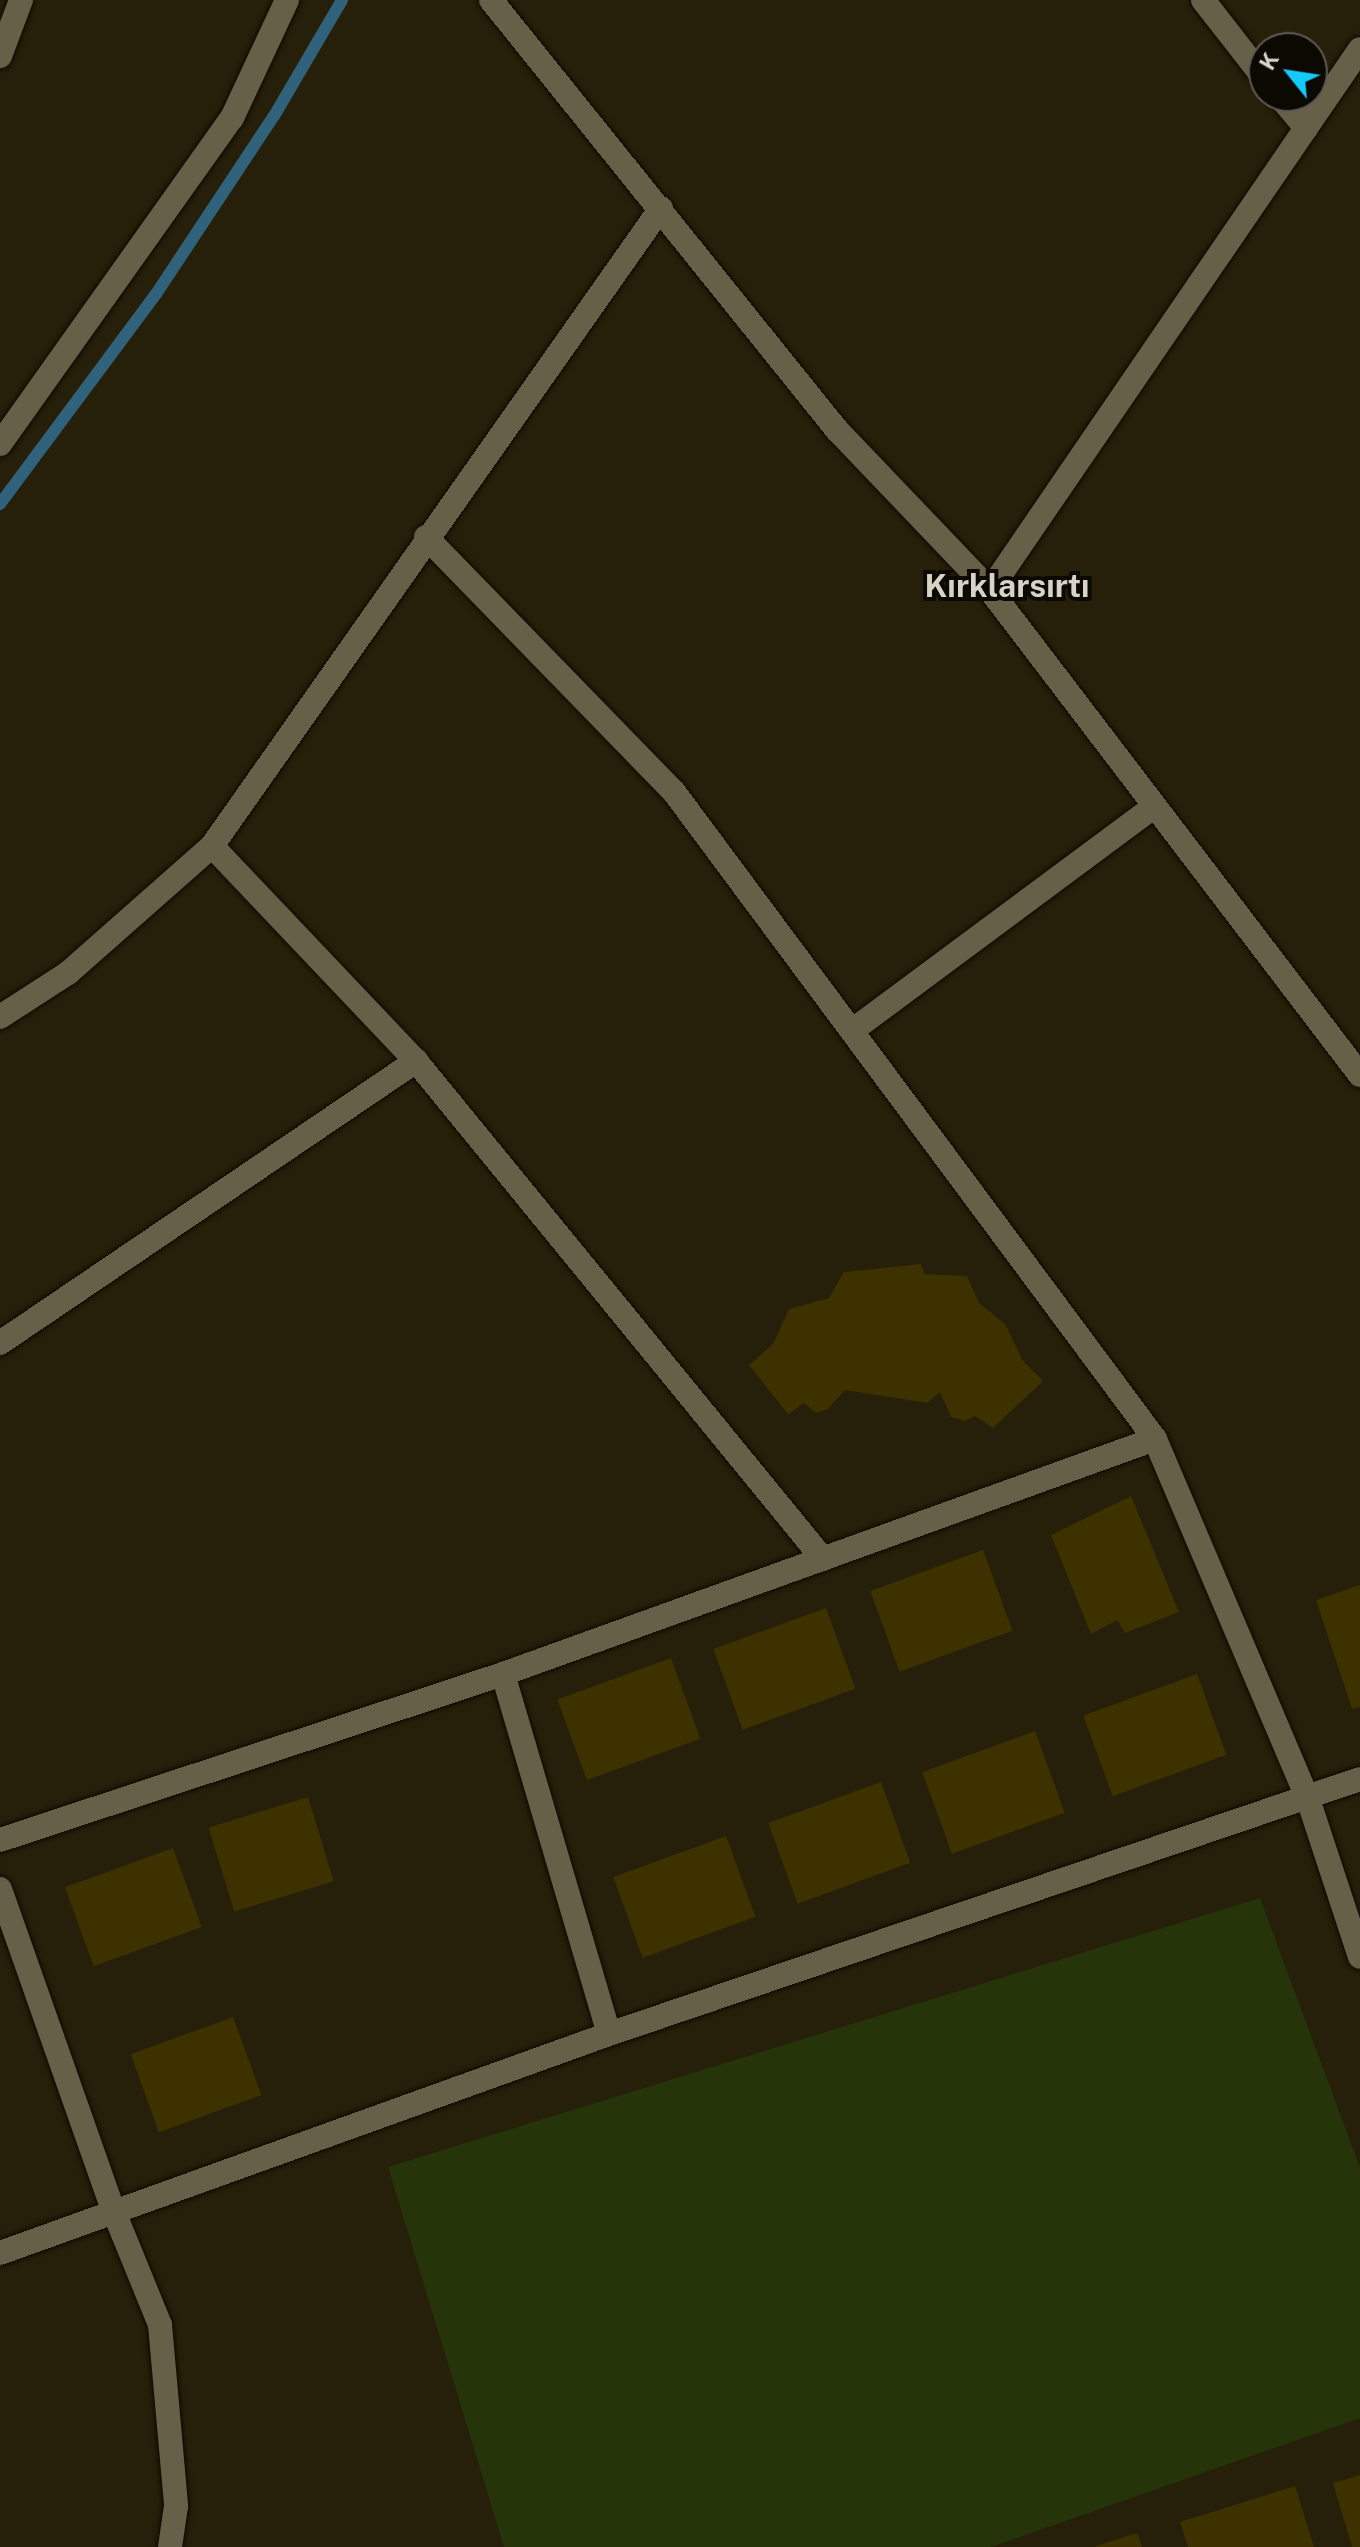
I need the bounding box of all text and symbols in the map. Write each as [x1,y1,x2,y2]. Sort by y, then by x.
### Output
north arrow [1248,32,1328,112]
text: K [1254,48,1284,74]
district label: Kırklarsırtı [924,567,1090,605]

